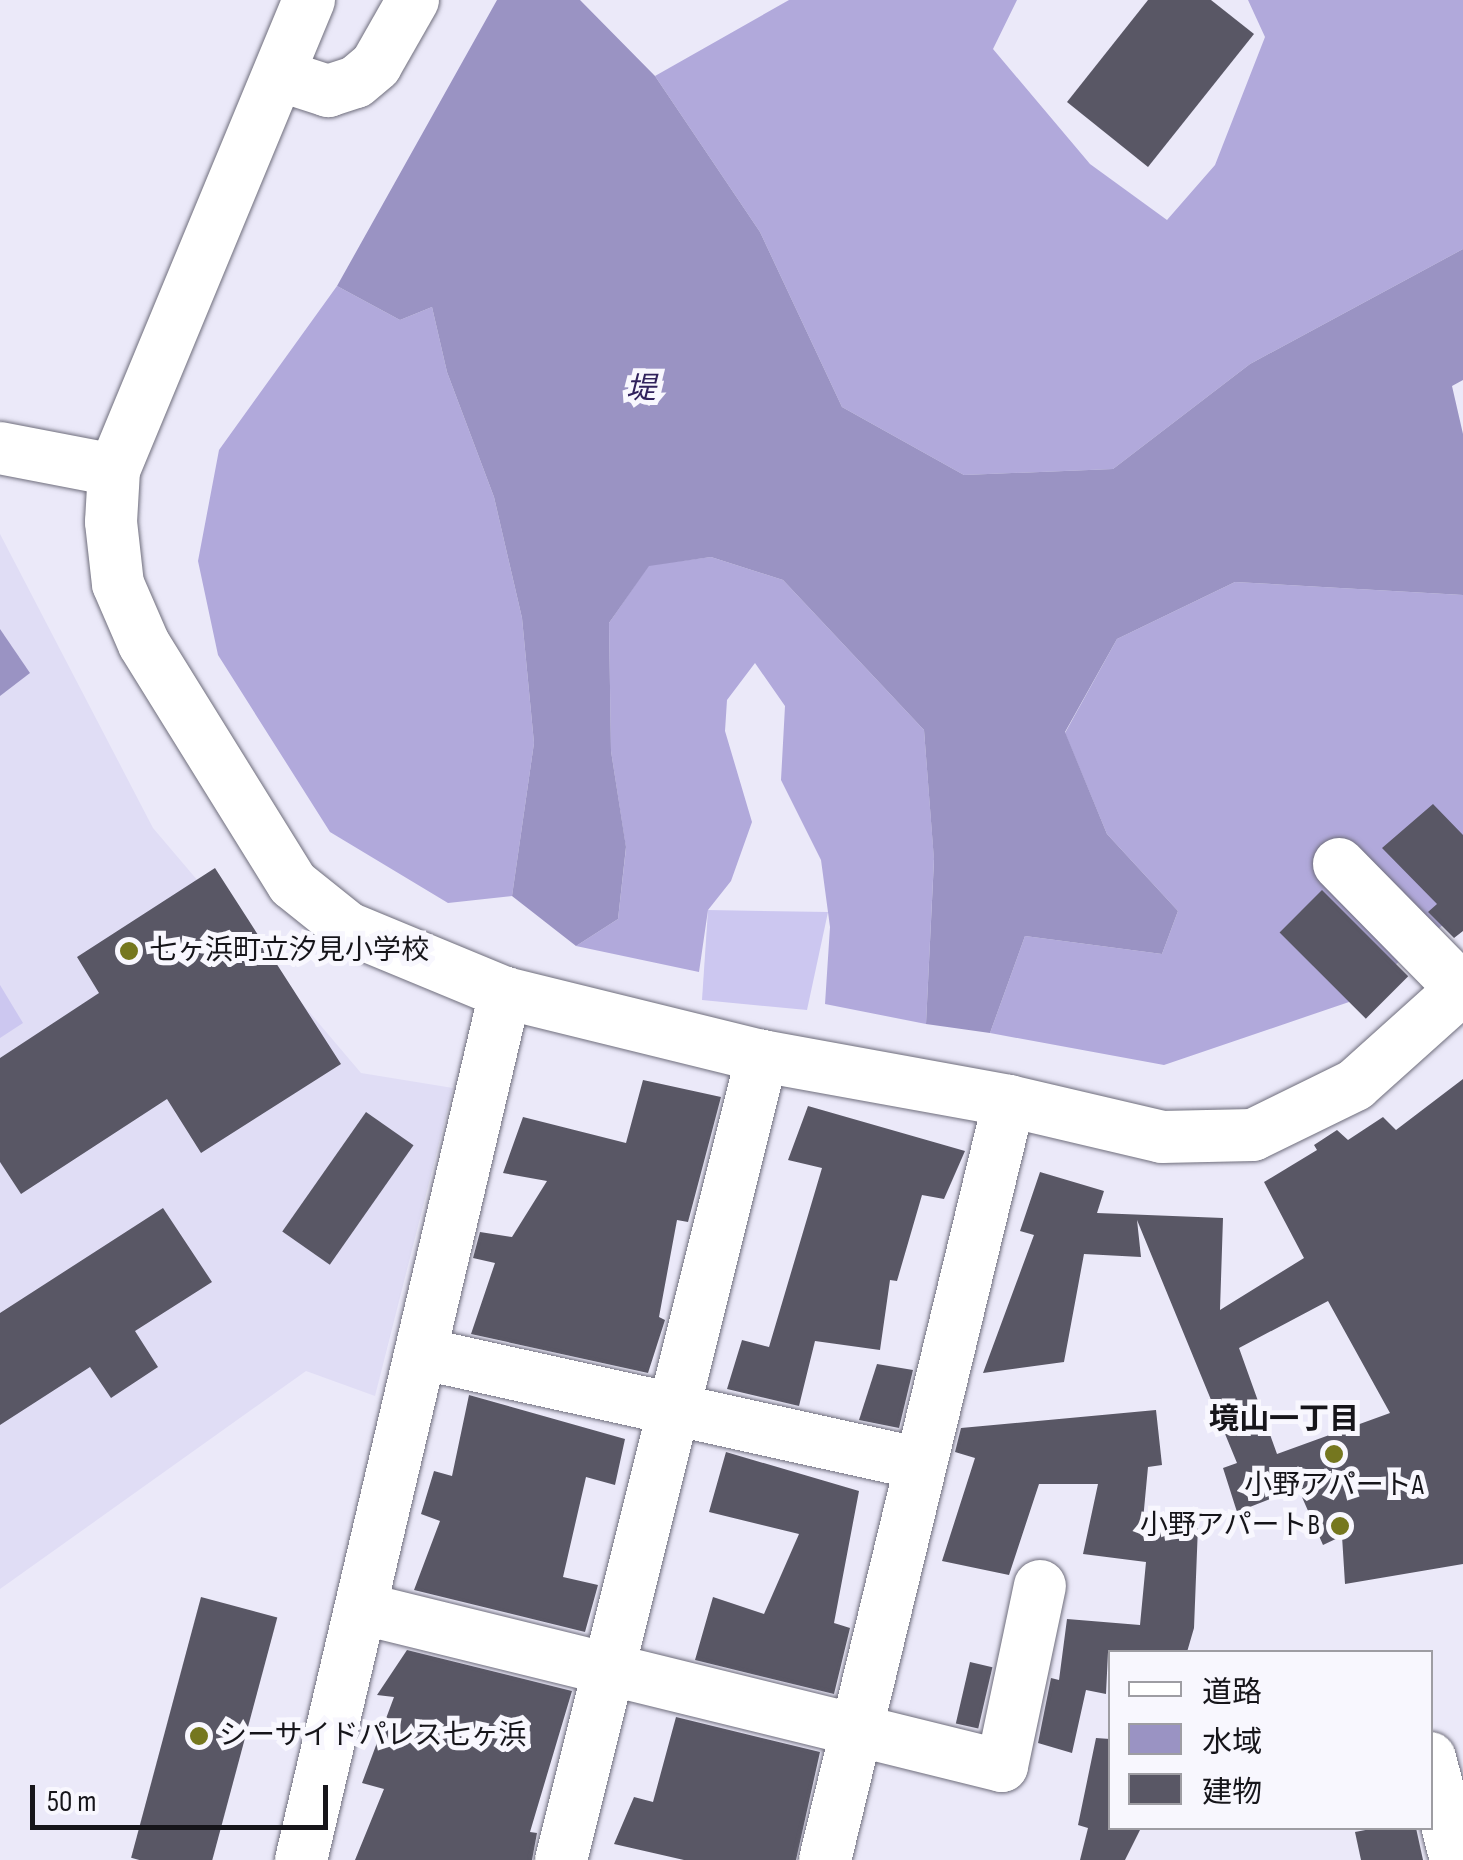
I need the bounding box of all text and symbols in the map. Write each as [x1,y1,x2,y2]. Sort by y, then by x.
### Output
water label: 堤 [626,371,656,407]
place label: 七ヶ浜町立汐見小学校 [149,934,429,968]
marker: 七ヶ浜町立汐見小学校 [118,940,140,962]
district label: 境山一丁目 [1209,1402,1359,1438]
marker: 小野アパートA [1323,1443,1345,1465]
place label: 小野アパートA [1244,1469,1424,1503]
place label: 小野アパートB [1140,1509,1320,1543]
marker: 小野アパートB [1329,1515,1351,1537]
legend [1108,1650,1433,1830]
text: 道路 [1202,1675,1262,1711]
place label: シーサイドパレス七ヶ浜 [219,1719,527,1753]
marker: シーサイドパレス七ヶ浜 [188,1725,210,1747]
text: 水域 [1202,1725,1262,1761]
scale bar [35,1765,332,1827]
text: 建物 [1202,1775,1262,1811]
text: 50 m [47,1784,96,1820]

